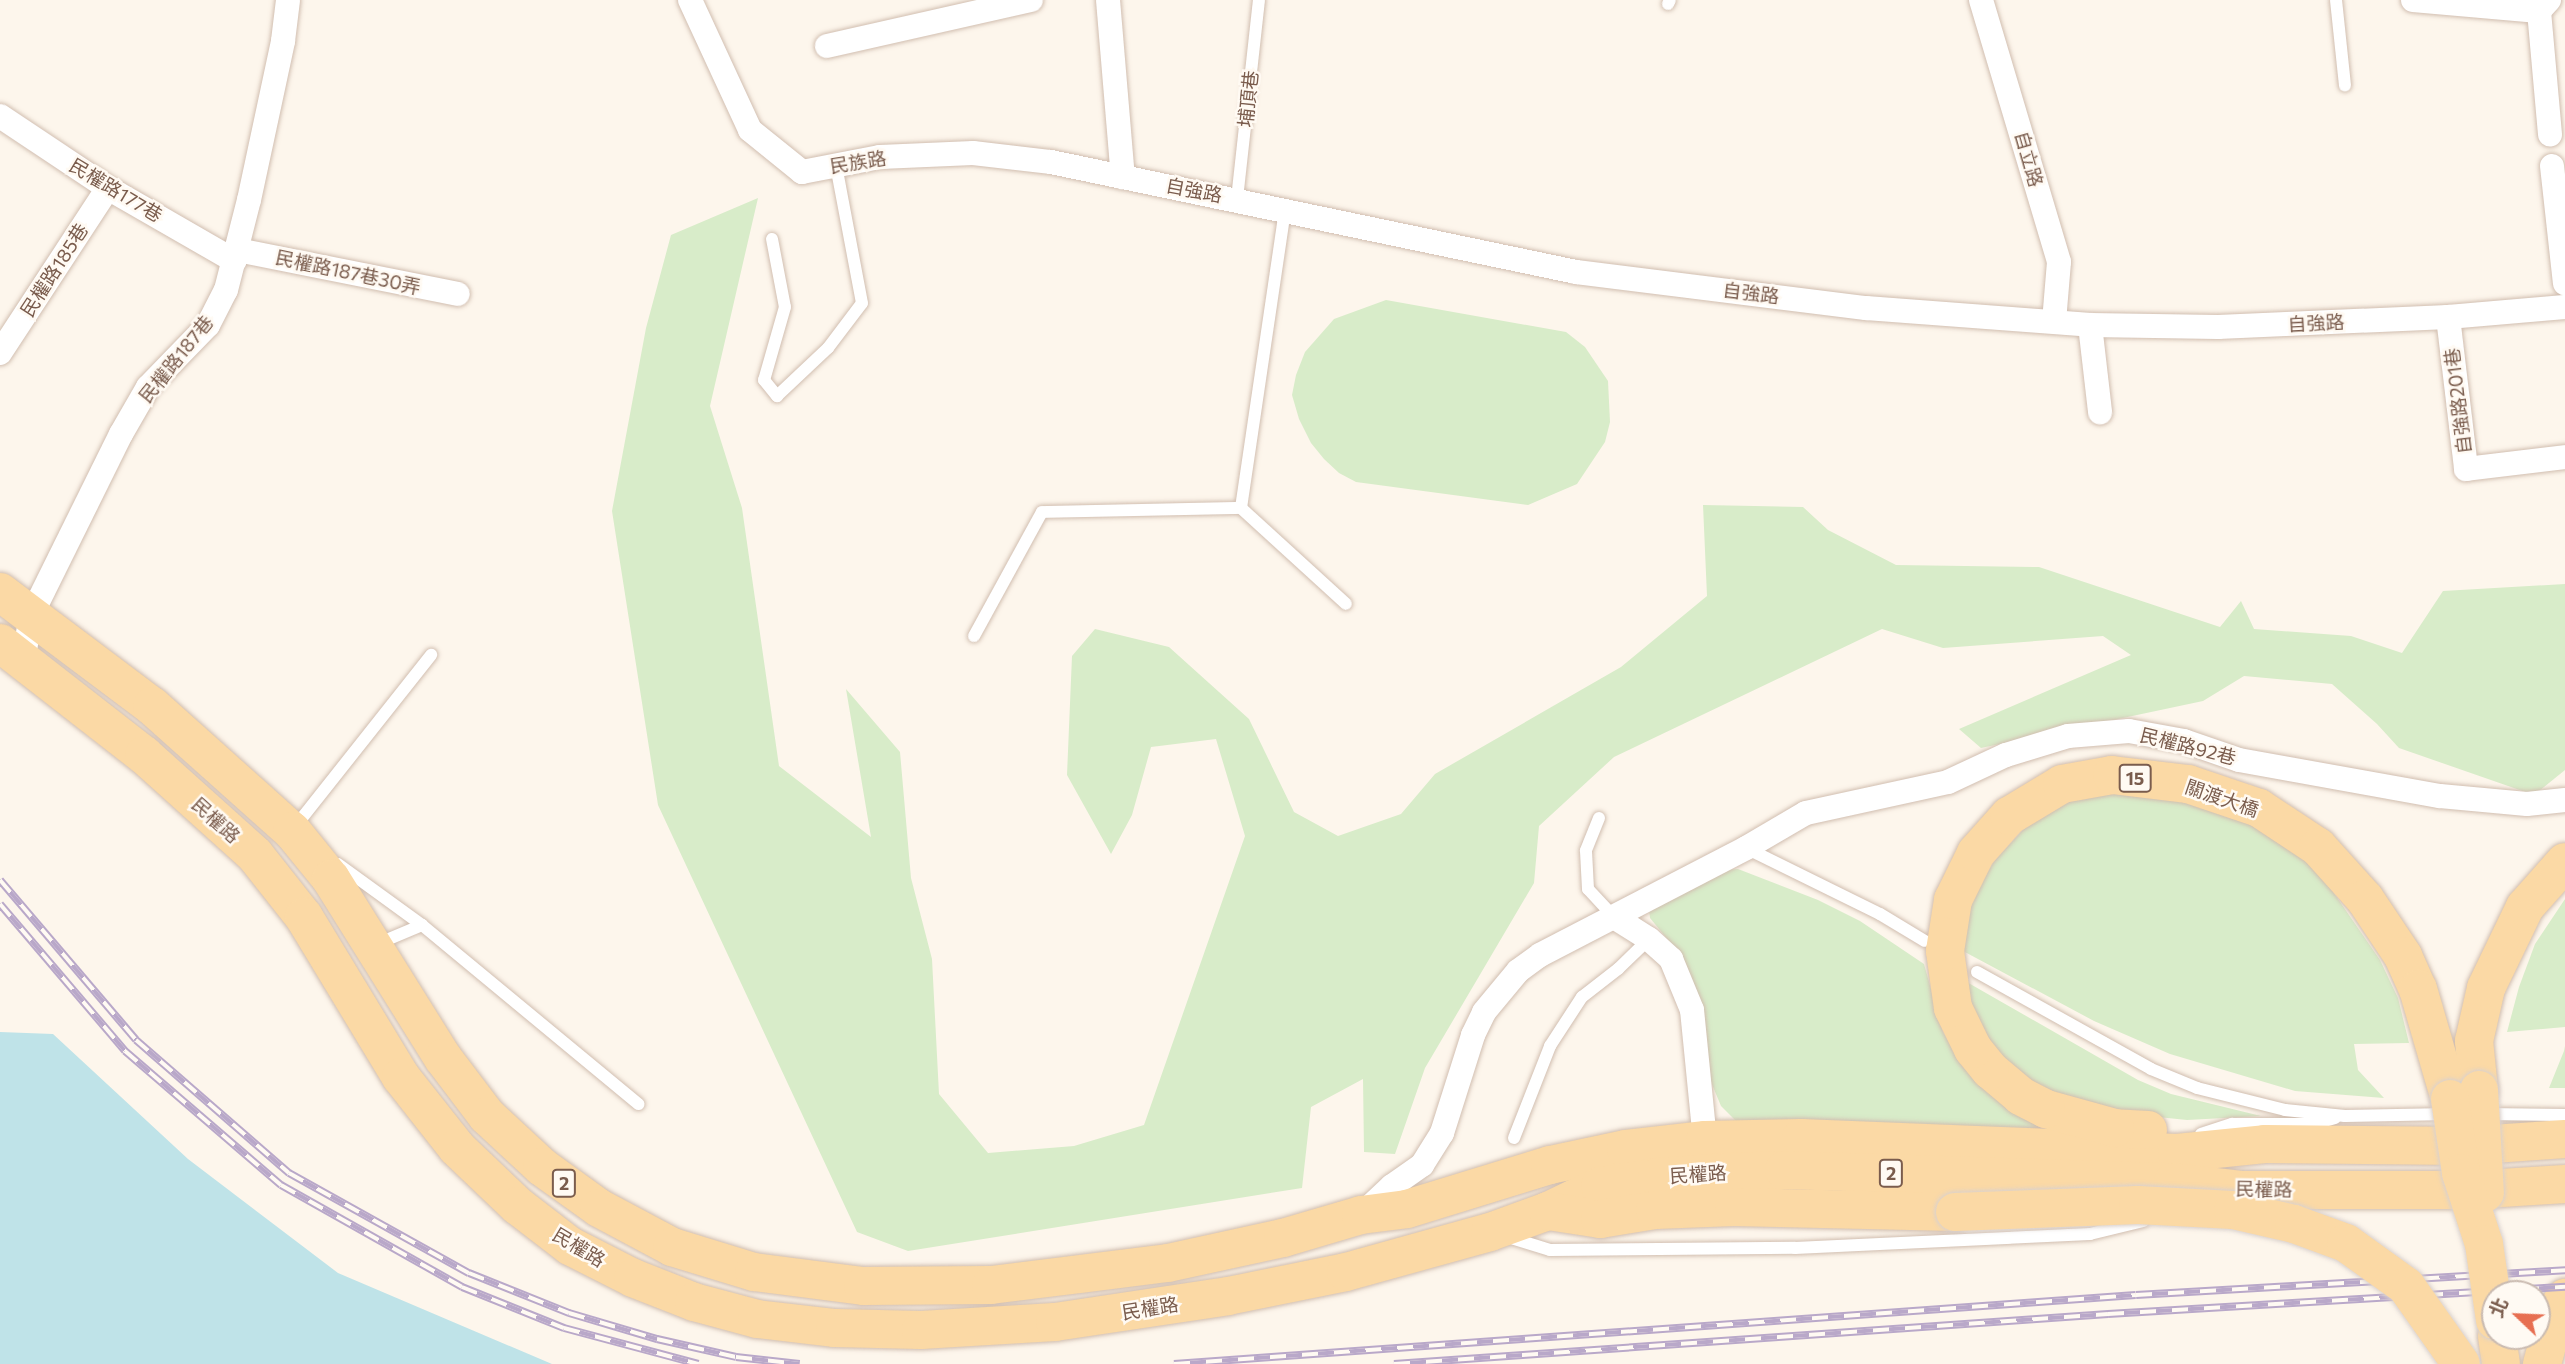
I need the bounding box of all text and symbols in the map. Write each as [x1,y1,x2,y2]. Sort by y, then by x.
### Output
street label: 埔頂巷 [1234,69,1262,129]
street label: 自立路 [2010,128,2048,190]
street label: 民族路 [828,146,888,178]
street label: 民權路177巷 [65,153,167,227]
street label: 自強路 [1164,173,1224,207]
street label: 民權路185巷 [15,219,93,321]
street label: 民權路187巷30弄 [273,245,423,299]
street label: 自強路 [1721,278,1781,308]
street label: 自強路 [2287,310,2345,336]
street label: 民權路187巷 [134,311,218,407]
street label: 自強路201巷 [2440,347,2476,455]
street label: 民權路92巷 [2138,723,2238,769]
road number: 15 [2118,764,2152,792]
street label: 關渡大橋 [2182,775,2262,821]
street label: 民權路 [187,792,245,848]
road number: 2 [1879,1158,1903,1188]
street label: 民權路 [1669,1161,1727,1187]
road number: 2 [552,1168,576,1198]
street label: 民權路 [2235,1177,2293,1201]
street label: 民權路 [549,1223,609,1271]
north arrow [2481,1280,2551,1350]
street label: 民權路 [1120,1292,1180,1324]
text: 北 [2484,1294,2512,1321]

